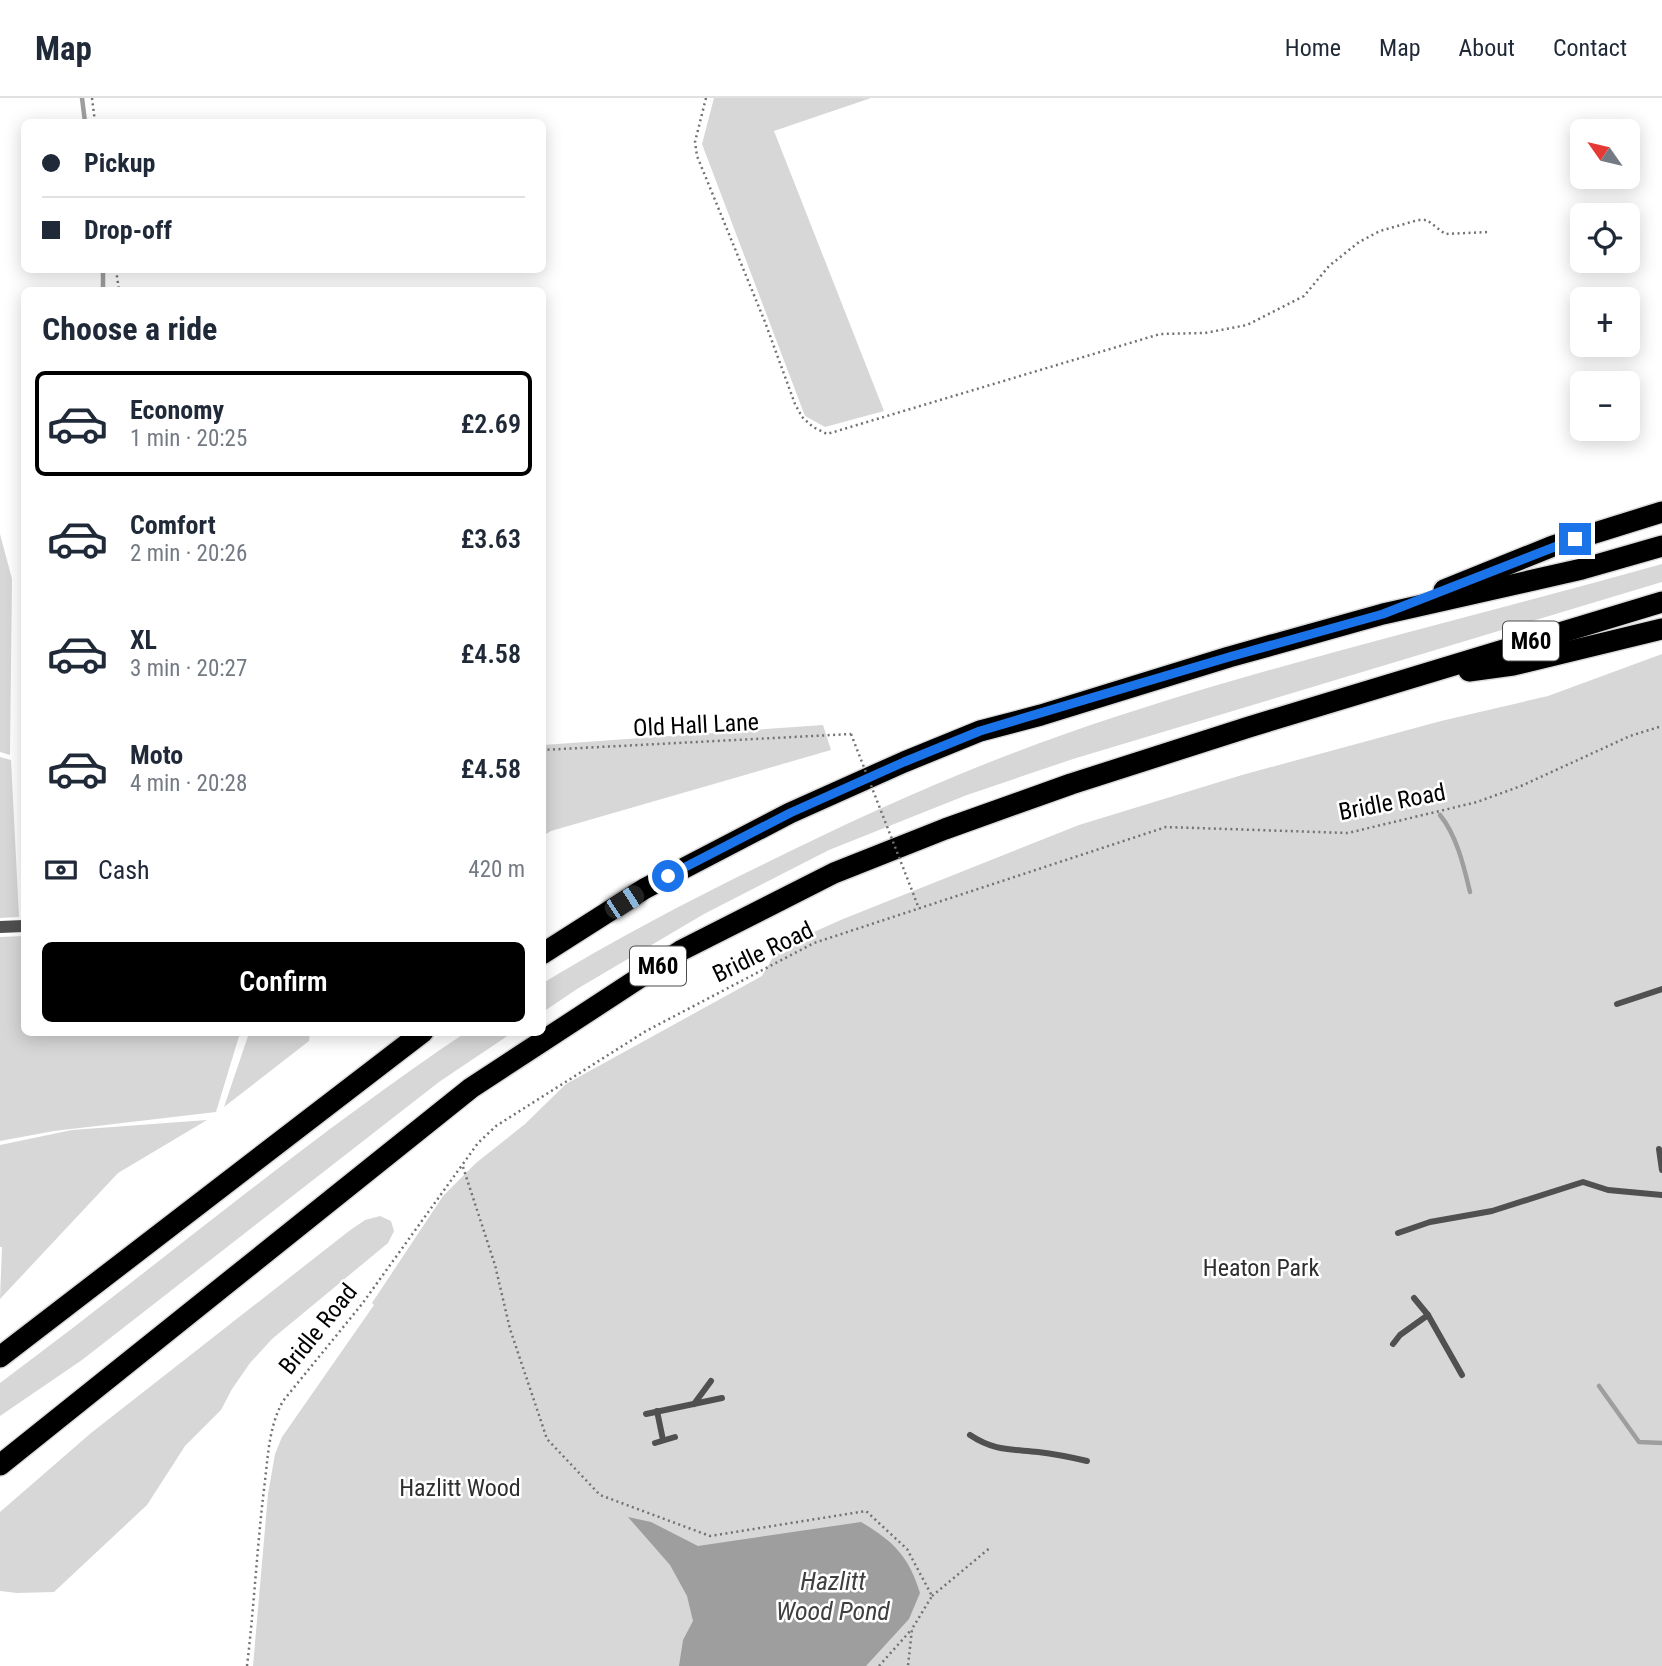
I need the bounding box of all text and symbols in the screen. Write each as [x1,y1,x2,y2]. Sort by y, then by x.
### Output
text: Map [35,29,92,68]
text: Home [1285,34,1341,62]
text: Map [1379,34,1421,62]
text: About [1459,34,1515,62]
text: Contact [1553,34,1627,62]
north arrow [1570,119,1640,189]
map controls [1570,119,1640,441]
text: Pickup [84,148,155,178]
button: locate [1570,203,1640,273]
text: Drop-off [84,215,172,245]
button: + [1570,287,1640,357]
text: Choose a ride [42,310,217,348]
button: − [1570,371,1640,441]
icon: car [46,392,109,455]
text: Economy [130,395,224,425]
text: £2.69 [461,409,521,439]
text: 1 min · 20:25 [130,425,247,452]
icon: car [46,507,109,570]
text: Comfort [130,510,216,540]
route end [1559,523,1591,555]
text: £3.63 [461,524,521,554]
text: 2 min · 20:26 [130,540,247,567]
icon: car [46,622,109,685]
road number: M60 [1503,622,1559,660]
text: XL [130,625,157,655]
text: £4.58 [461,639,521,669]
text: 3 min · 20:27 [130,655,247,682]
street label: Old Hall Lane [632,708,760,742]
icon: car [46,737,109,800]
text: Moto [130,740,183,770]
text: £4.58 [461,754,521,784]
text: 4 min · 20:28 [130,770,247,797]
street label: Bridle Road [1336,778,1448,826]
icon: cash [42,851,80,889]
text: Cash [98,855,150,885]
text: 420 m [468,856,525,883]
route start [652,860,684,892]
car [601,882,648,922]
street label: Bridle Road [708,916,818,988]
button: Confirm [42,942,525,1022]
road number: M60 [630,946,686,986]
park label: Heaton Park [1203,1254,1319,1282]
street label: Bridle Road [273,1278,363,1380]
park label: Hazlitt Wood [399,1474,521,1502]
water label: Hazlitt Wood Pond [776,1566,890,1626]

